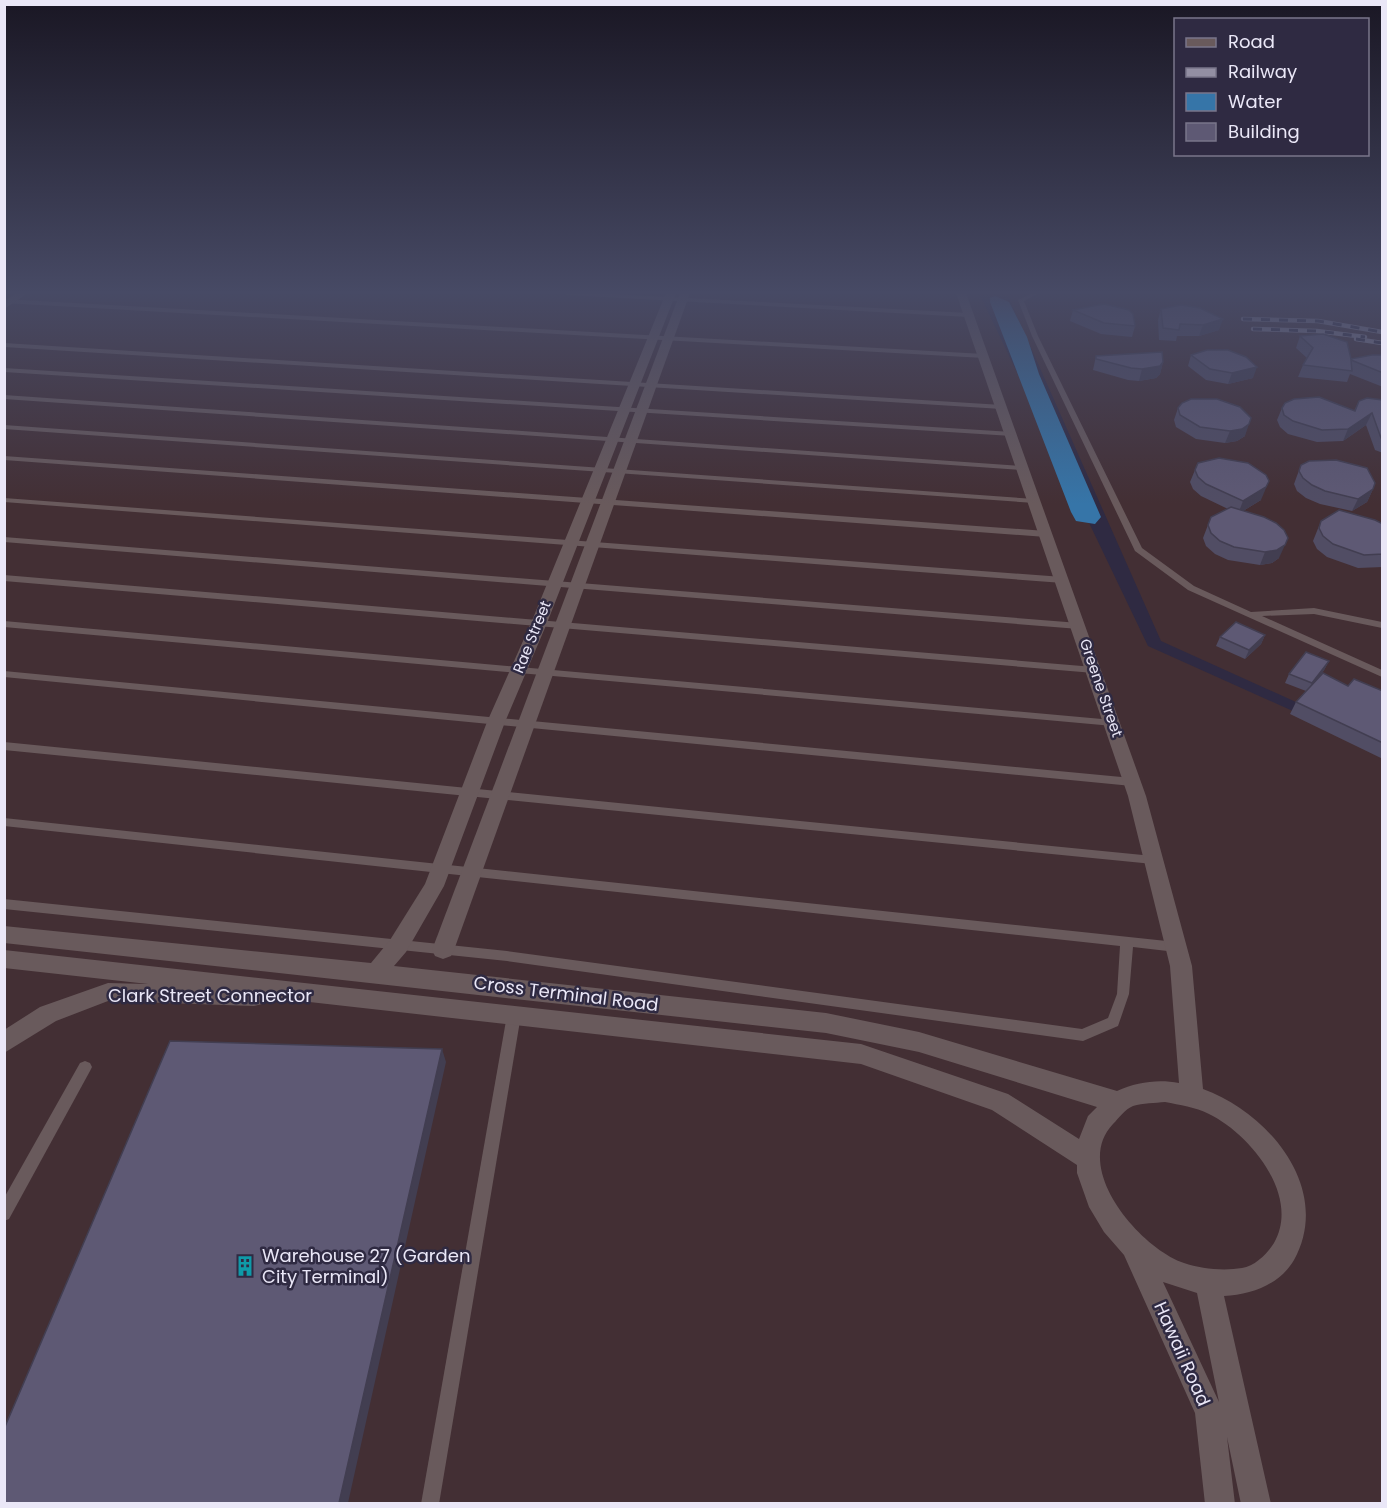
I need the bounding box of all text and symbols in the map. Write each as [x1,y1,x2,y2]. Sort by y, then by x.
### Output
legend [1174,18,1369,156]
text: Road [1228,29,1275,54]
text: Railway [1228,59,1297,84]
text: Water [1228,89,1282,114]
text: Building [1228,119,1300,144]
street label: Rae Street [507,597,556,676]
street label: Greene Street [1075,636,1128,740]
street label: Cross Terminal Road [472,970,660,1017]
street label: Clark Street Connector [108,983,312,1008]
place label: Warehouse 27 (Garden City Terminal) [262,1243,470,1289]
building icon: Warehouse 27 (Garden City Terminal) [233,1254,257,1278]
street label: Hawaii Road [1148,1298,1217,1410]

